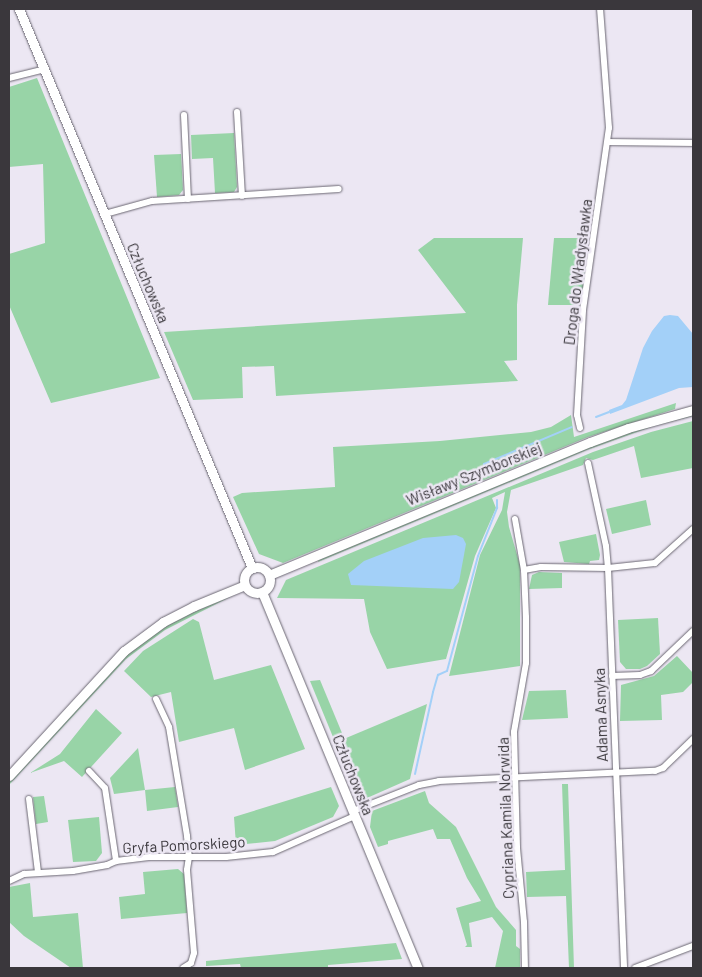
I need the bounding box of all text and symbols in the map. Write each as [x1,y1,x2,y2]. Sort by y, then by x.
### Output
street label: Droga do Władysławka [560,198,596,346]
street label: Człuchowska [123,240,173,326]
street label: Wisławy Szymborskiej [404,439,544,509]
street label: Adama Asnyka [590,668,612,762]
street label: Człuchowska [329,732,377,818]
street label: Cypriana Kamila Norwida [494,737,518,899]
street label: Gryfa Pomorskiego [122,833,246,857]

